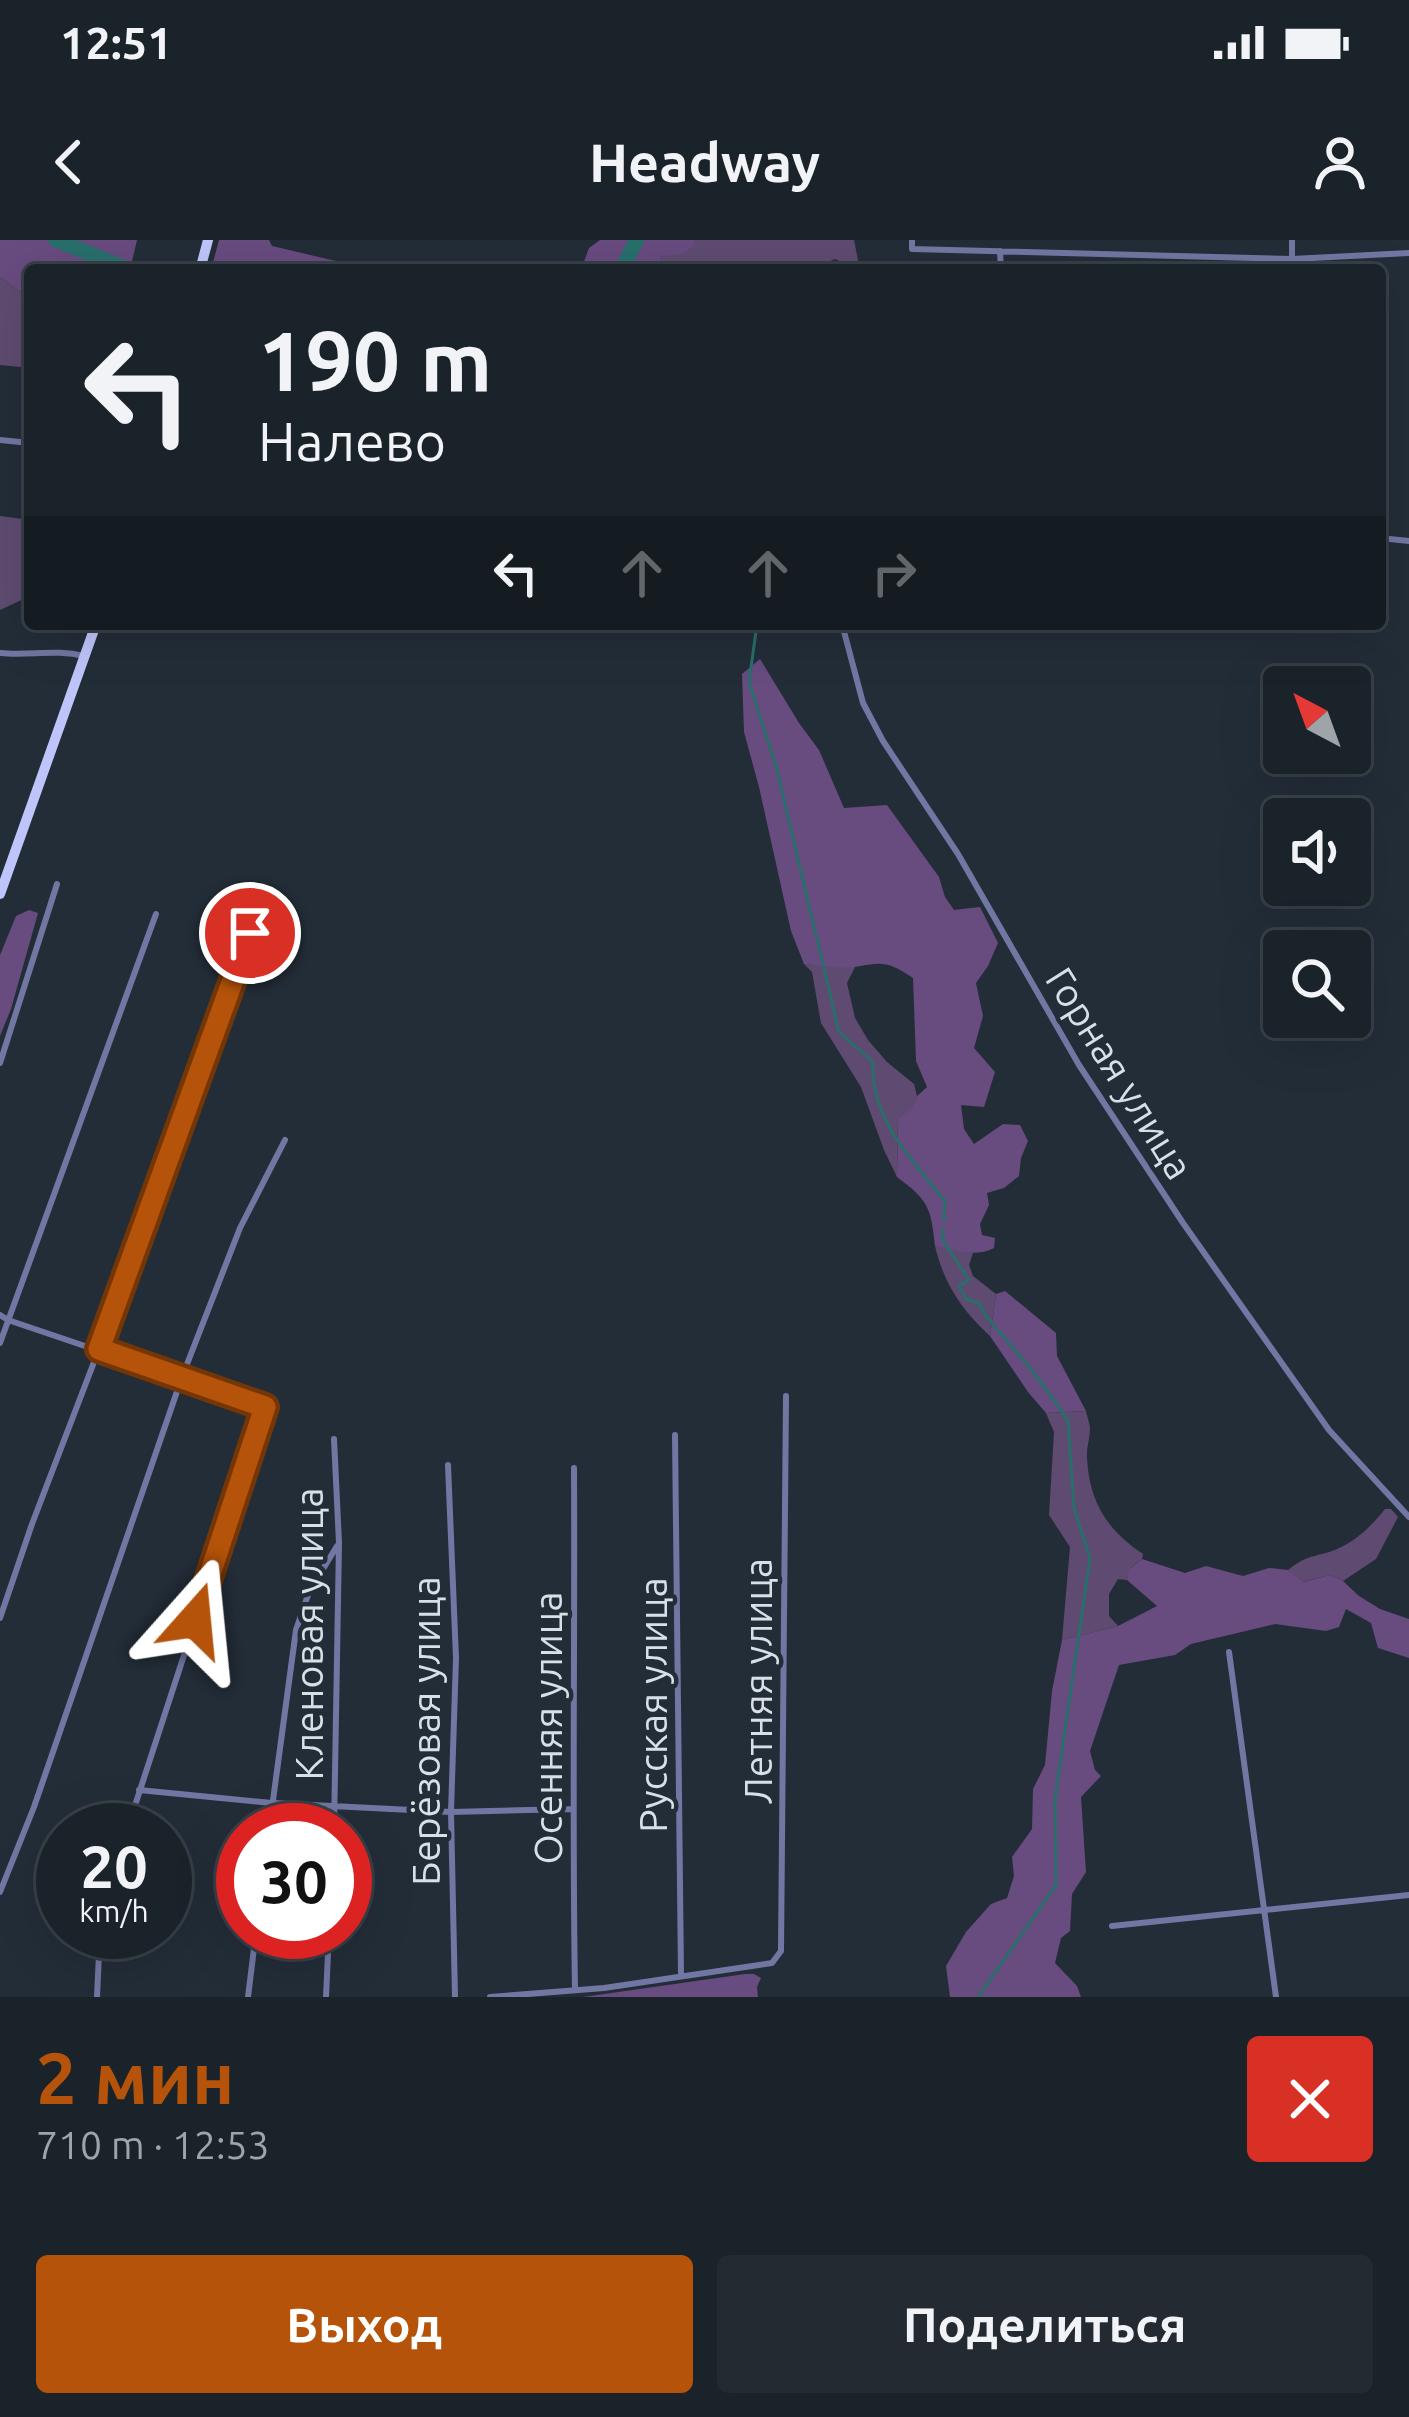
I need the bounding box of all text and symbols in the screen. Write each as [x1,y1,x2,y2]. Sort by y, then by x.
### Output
text: 12:51 [60,17,173,68]
icon: back [36,129,102,195]
icon: person [1307,129,1373,195]
text: Headway [589,132,820,192]
icon: left [60,312,216,468]
text: 190 m [258,313,492,407]
text: Налево [258,411,446,471]
icon: left [483,540,549,606]
icon: ahead [609,540,675,606]
icon: ahead [735,540,801,606]
icon: right [861,540,927,606]
north arrow [1263,666,1371,774]
map controls [1263,666,1371,1038]
button: sound [1263,798,1371,906]
pin [199,882,301,984]
icon: arrive [217,900,283,966]
button: search [1263,930,1371,1038]
street label: Горная улица [1038,960,1202,1186]
street label: Кленовая улица [287,1488,330,1780]
position arrow [132,1557,258,1683]
street label: Летняя улица [736,1558,779,1804]
street label: Берёзовая улица [404,1576,447,1886]
street label: Русская улица [631,1577,674,1833]
street label: Осенняя улица [526,1591,569,1865]
speed limit sign: 30 [216,1803,372,1959]
text: 20 [80,1832,148,1899]
text: km/h [79,1894,149,1928]
button: close [1247,2036,1373,2162]
text: 2 мин [36,2037,235,2118]
text: 710 m · 12:53 [36,2123,270,2166]
button: Выход [36,2255,693,2393]
button: Поделиться [717,2255,1373,2393]

